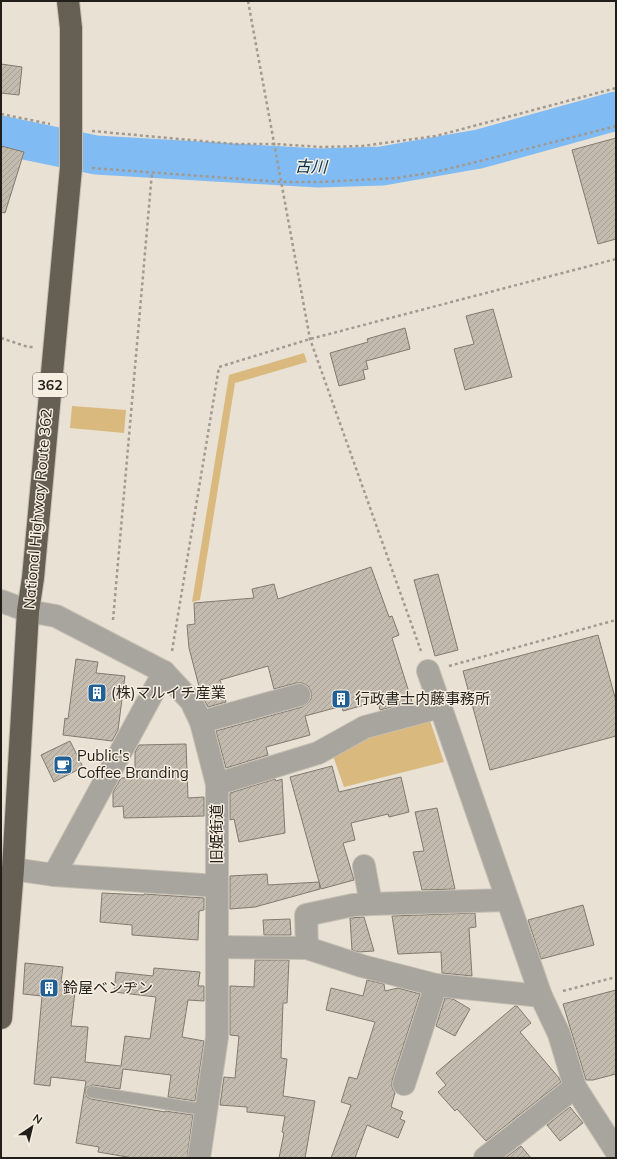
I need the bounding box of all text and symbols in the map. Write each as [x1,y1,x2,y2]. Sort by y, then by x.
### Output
water label: 古川 [295,155,329,177]
road number: 362 [33,373,67,397]
street label: National Highway Route 362 [19,408,56,610]
building icon: (株)マルイチ産業 [86,682,108,704]
place label: (株)マルイチ産業 [111,683,226,702]
building icon: 行政書士内藤事務所 [330,688,352,710]
place label: 行政書士内藤事務所 [355,689,490,708]
place label: Public's Coffee Branding [77,746,189,782]
cafe icon: Public's Coffee Branding [52,754,74,776]
street label: 旧姫街道 [207,804,226,864]
building icon: 鈴屋ベンヂン [38,977,60,999]
place label: 鈴屋ベンヂン [63,978,153,997]
north arrow [12,1107,52,1147]
text: N [30,1111,45,1127]

